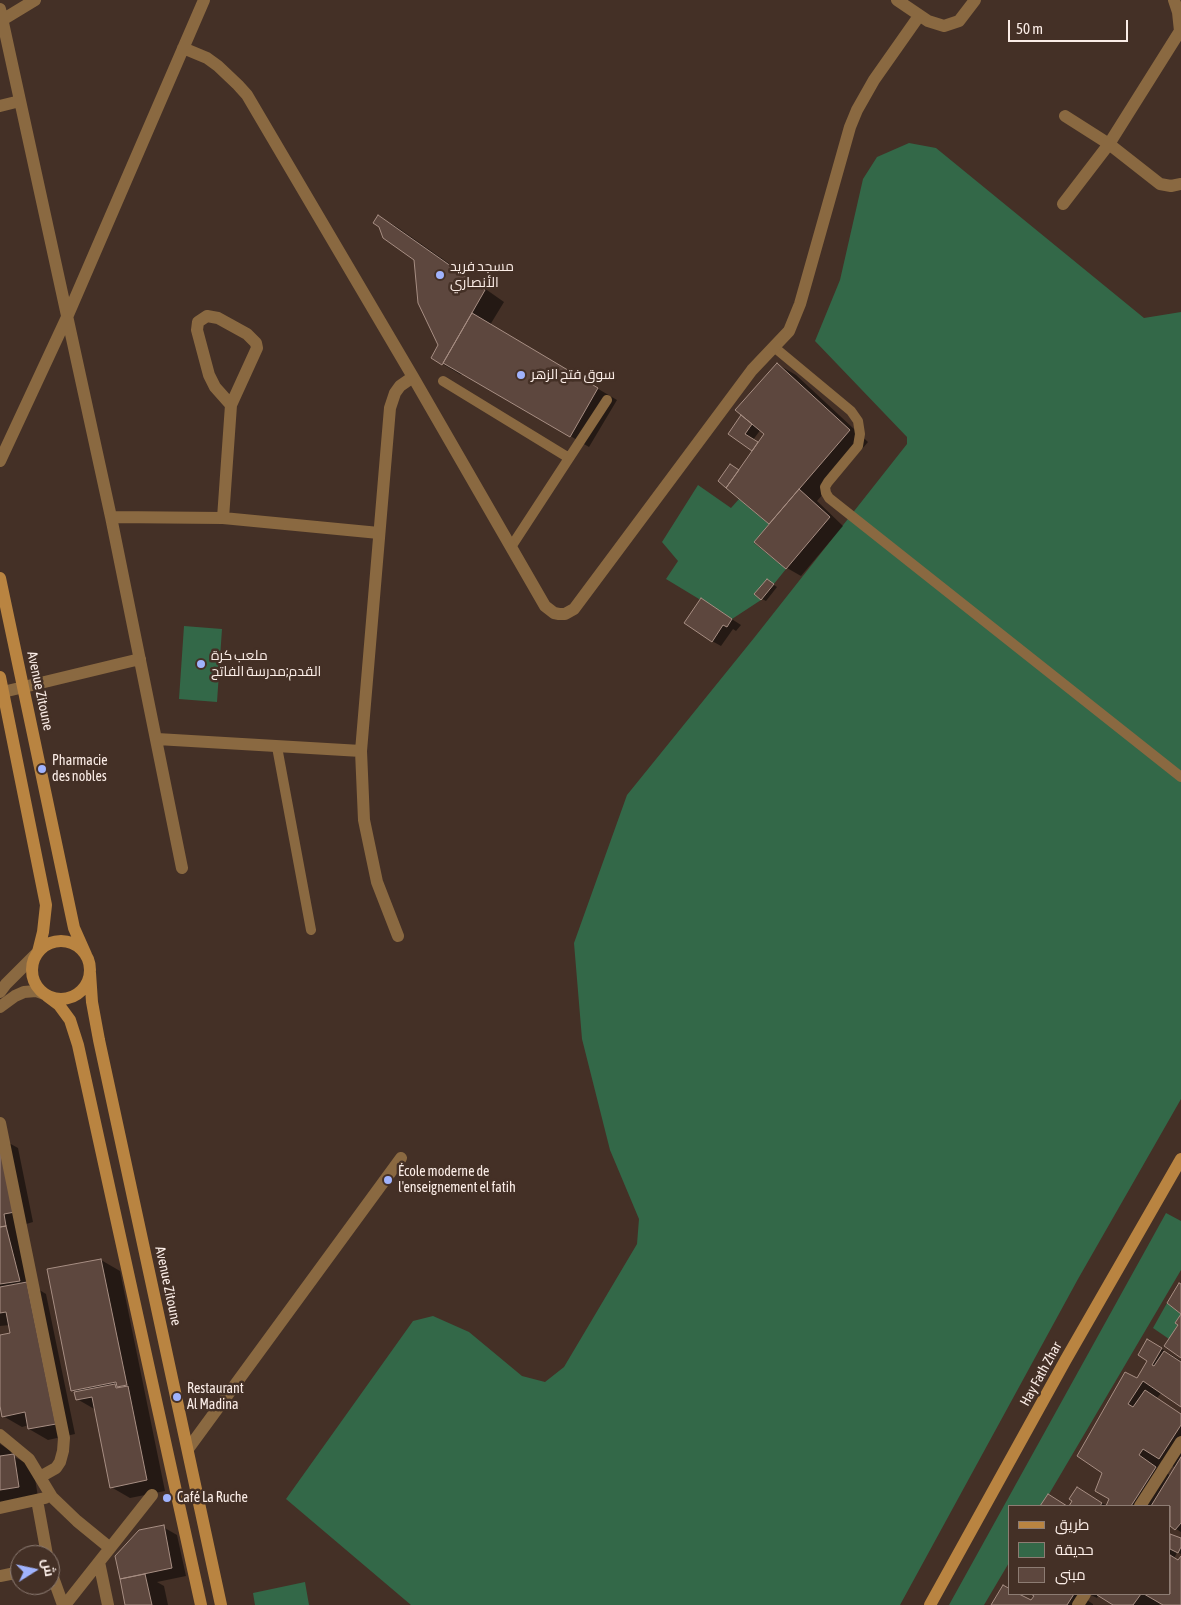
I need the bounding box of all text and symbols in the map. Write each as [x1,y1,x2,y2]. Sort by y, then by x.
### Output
scale bar [1011,10,1131,42]
text: 50 m [1016,20,1043,37]
place label: مسجد فريد الأنصاري [450,259,514,292]
marker: مسجد فريد الأنصاري [434,269,446,281]
place label: سوق فتح الزهر [531,367,615,383]
marker: سوق فتح الزهر [515,369,527,381]
place label: ملعب كرة القدم;مدرسة الفاتح [211,648,321,680]
street label: Avenue Zitoune [23,650,57,732]
marker: ملعب كرة القدم;مدرسة الفاتح [195,658,207,670]
place label: Pharmacie des nobles [52,753,108,786]
marker: Pharmacie des nobles [36,763,48,775]
place label: École moderne de l'enseignement el fatih [398,1164,516,1196]
marker: École moderne de l'enseignement el fatih [382,1174,394,1186]
street label: Avenue Zitoune [151,1245,185,1327]
street label: Hay Fath Zhar [1017,1339,1065,1409]
place label: Restaurant Al Madina [187,1381,244,1414]
marker: Restaurant Al Madina [171,1391,183,1403]
place label: Café La Ruche [177,1490,248,1506]
marker: Café La Ruche [161,1492,173,1504]
legend [1008,1505,1171,1595]
text: طريق [1055,1516,1089,1533]
text: حديقة [1055,1541,1094,1558]
north arrow [10,1545,60,1595]
text: ش [39,1557,58,1578]
text: مبنى [1055,1566,1086,1583]

